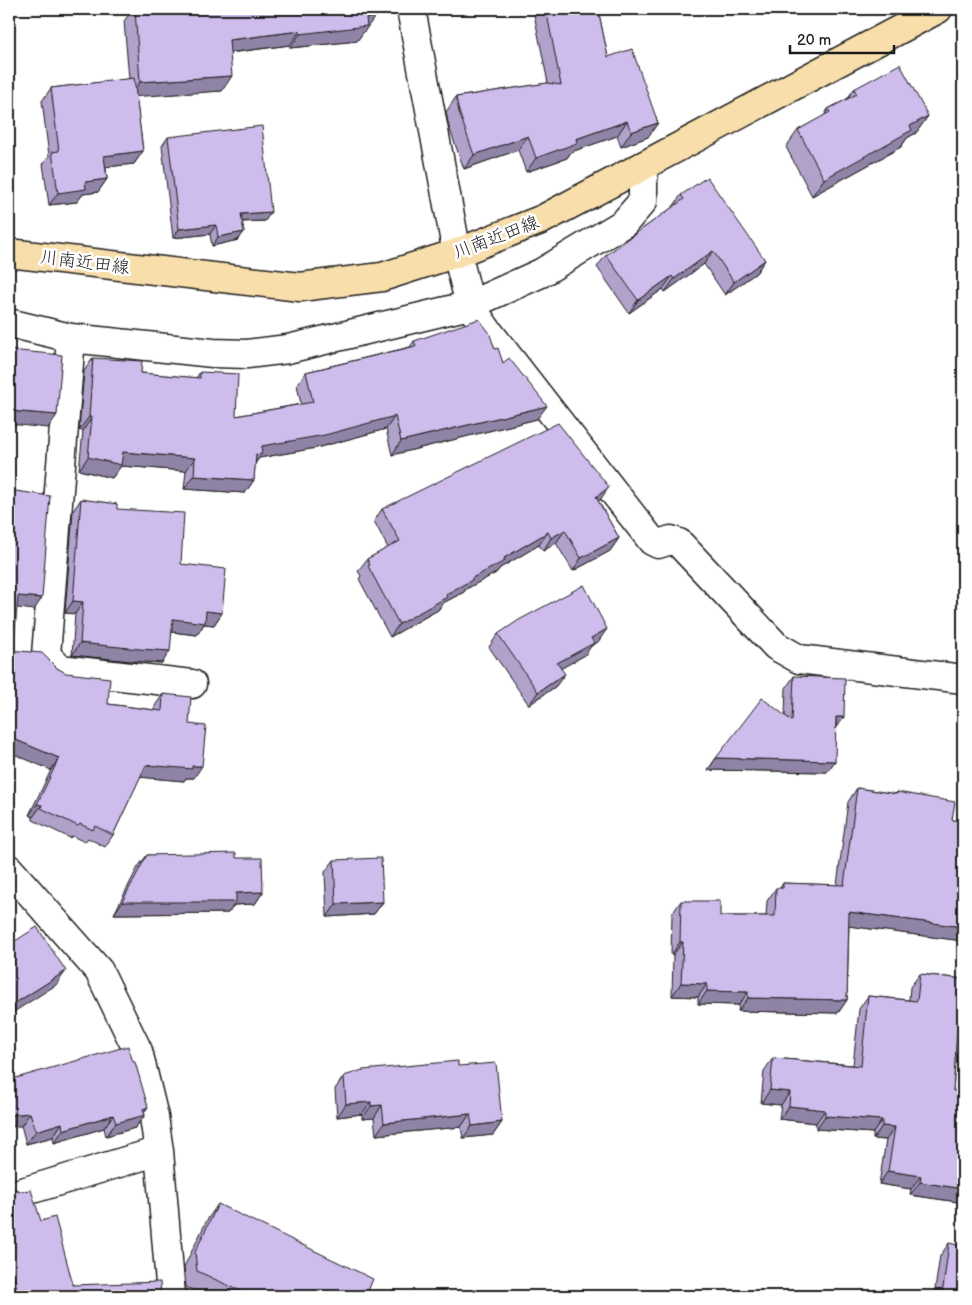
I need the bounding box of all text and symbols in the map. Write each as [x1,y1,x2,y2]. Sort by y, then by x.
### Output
scale bar [790,22,893,54]
text: 20 m [797,31,831,50]
street label: 川南近田線 [450,212,542,263]
street label: 川南近田線 [39,247,131,278]

